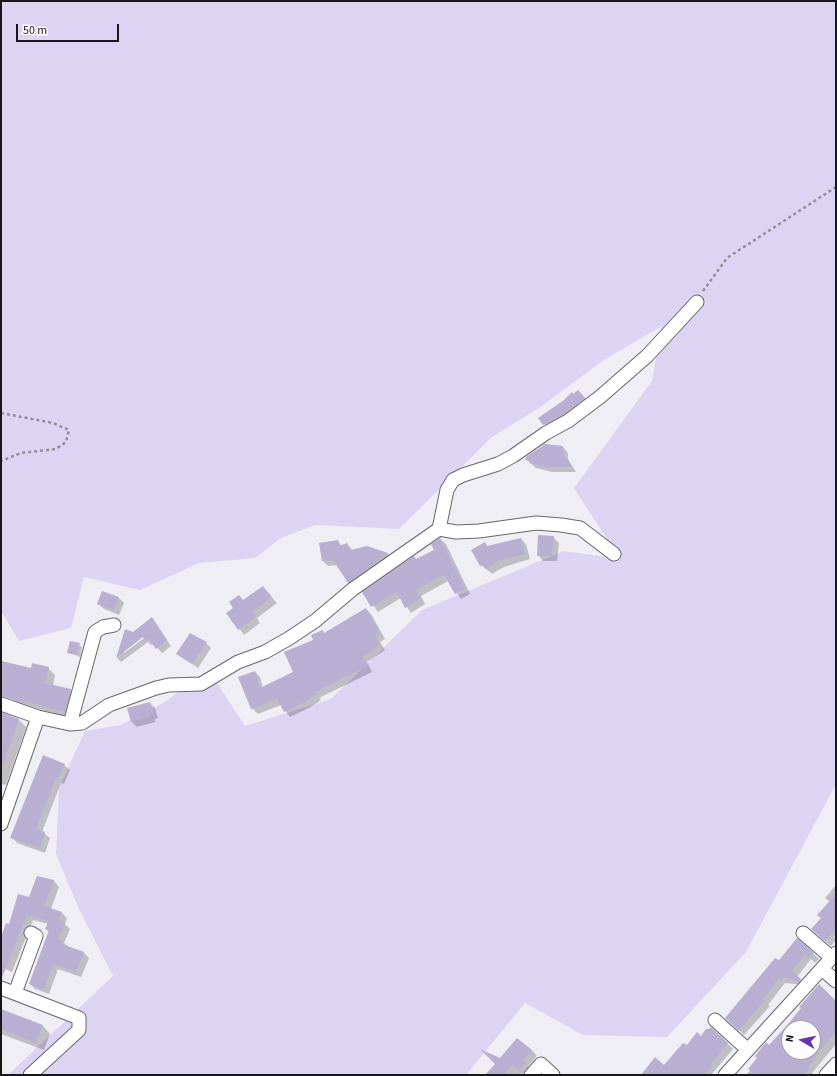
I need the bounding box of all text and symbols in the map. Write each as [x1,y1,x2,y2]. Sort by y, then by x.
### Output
scale bar [18,16,121,42]
text: 50 m [23,22,47,39]
north arrow [781,1020,821,1060]
text: N [782,1033,798,1043]

